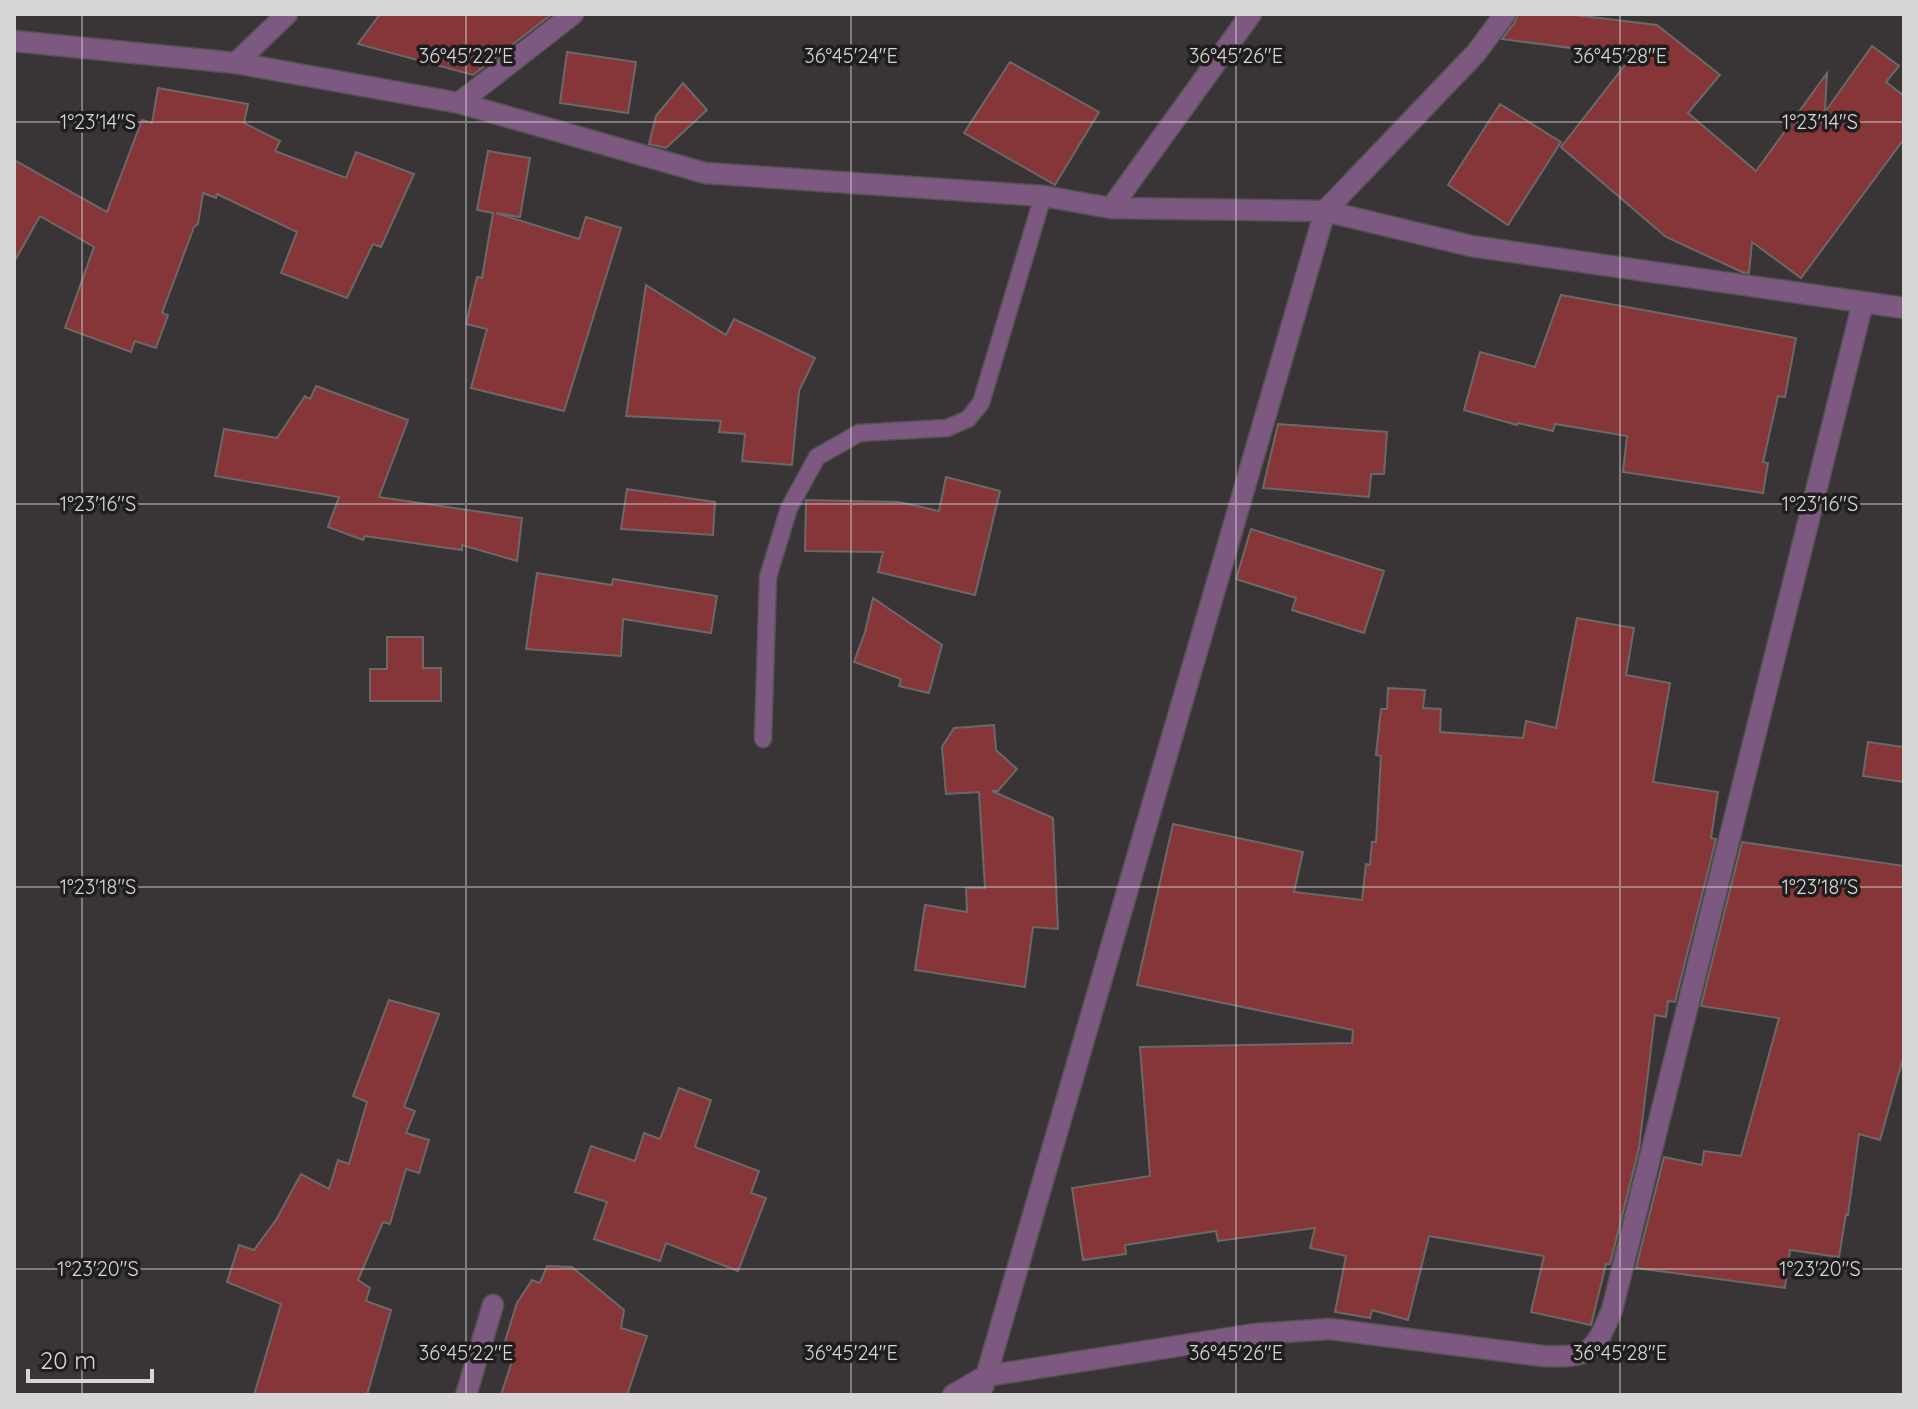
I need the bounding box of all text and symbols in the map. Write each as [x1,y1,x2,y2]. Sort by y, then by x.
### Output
text: 36°45'22"E [419,43,513,68]
text: 36°45'24"E [804,43,898,68]
text: 36°45'26"E [1189,43,1283,68]
text: 36°45'28"E [1573,43,1667,68]
text: 1°23'14"S [60,109,136,134]
text: 1°23'14"S [1782,109,1858,134]
text: 1°23'16"S [60,491,136,516]
text: 1°23'16"S [1782,491,1858,516]
text: 1°23'18"S [60,874,136,899]
text: 1°23'18"S [1782,874,1858,899]
text: 1°23'20"S [57,1256,139,1281]
text: 1°23'20"S [1779,1256,1861,1281]
scale bar [28,1333,152,1383]
text: 36°45'22"E [419,1340,513,1365]
text: 36°45'24"E [804,1340,898,1365]
text: 36°45'26"E [1189,1340,1283,1365]
text: 36°45'28"E [1573,1340,1667,1365]
text: 20 m [40,1345,96,1375]

